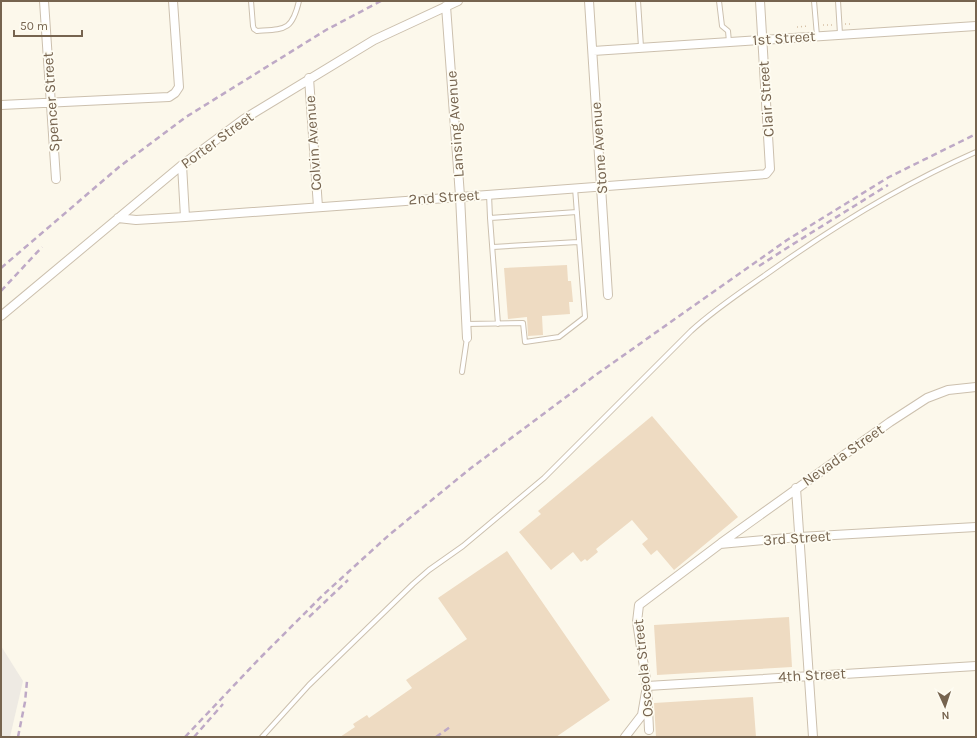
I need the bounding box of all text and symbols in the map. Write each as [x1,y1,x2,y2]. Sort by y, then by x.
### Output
scale bar [14,12,82,38]
text: 50 m [20,19,48,33]
street label: 1st Street [752,27,817,49]
street label: Spencer Street [39,51,63,153]
street label: Clair Street [754,60,778,138]
street label: Lansing Avenue [442,70,468,178]
street label: Colvin Avenue [301,95,325,191]
street label: Stone Avenue [587,101,611,195]
street label: Porter Street [177,107,257,172]
street label: 2nd Street [408,186,481,208]
street label: Nevada Street [799,420,888,490]
street label: 3rd Street [763,527,832,549]
street label: Osceola Street [629,618,657,718]
street label: 4th Street [778,664,847,686]
north arrow [925,686,965,726]
text: N [941,709,950,722]

